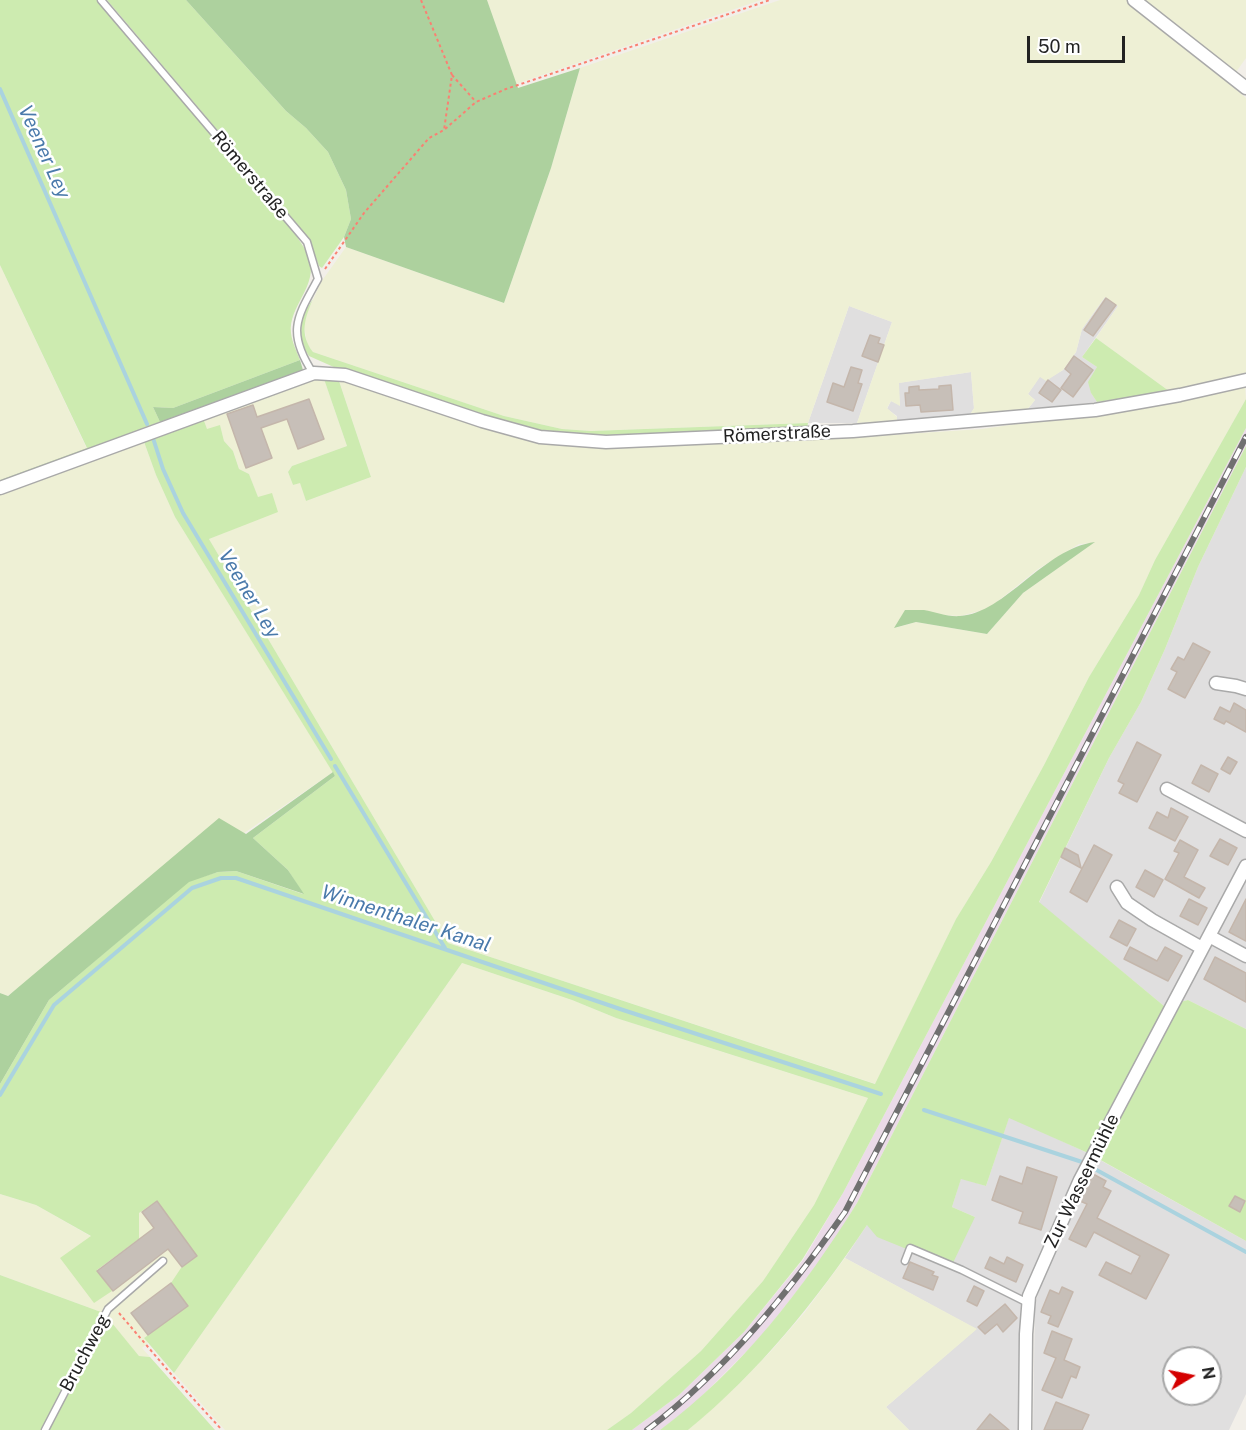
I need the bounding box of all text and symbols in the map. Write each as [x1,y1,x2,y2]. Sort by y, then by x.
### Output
scale bar [1030,24,1128,62]
text: 50 m [1038,36,1081,57]
water label: Veener Ley [13,102,75,202]
street label: Römerstraße [207,127,293,223]
street label: Römerstraße [722,420,832,448]
water label: Veener Ley [213,545,285,643]
water label: Winnenthaler Kanal [318,880,494,958]
street label: Zur Wassermühle [1040,1110,1124,1252]
street label: Bruchweg [56,1311,114,1395]
north arrow [1162,1346,1222,1406]
text: N [1198,1365,1219,1381]

